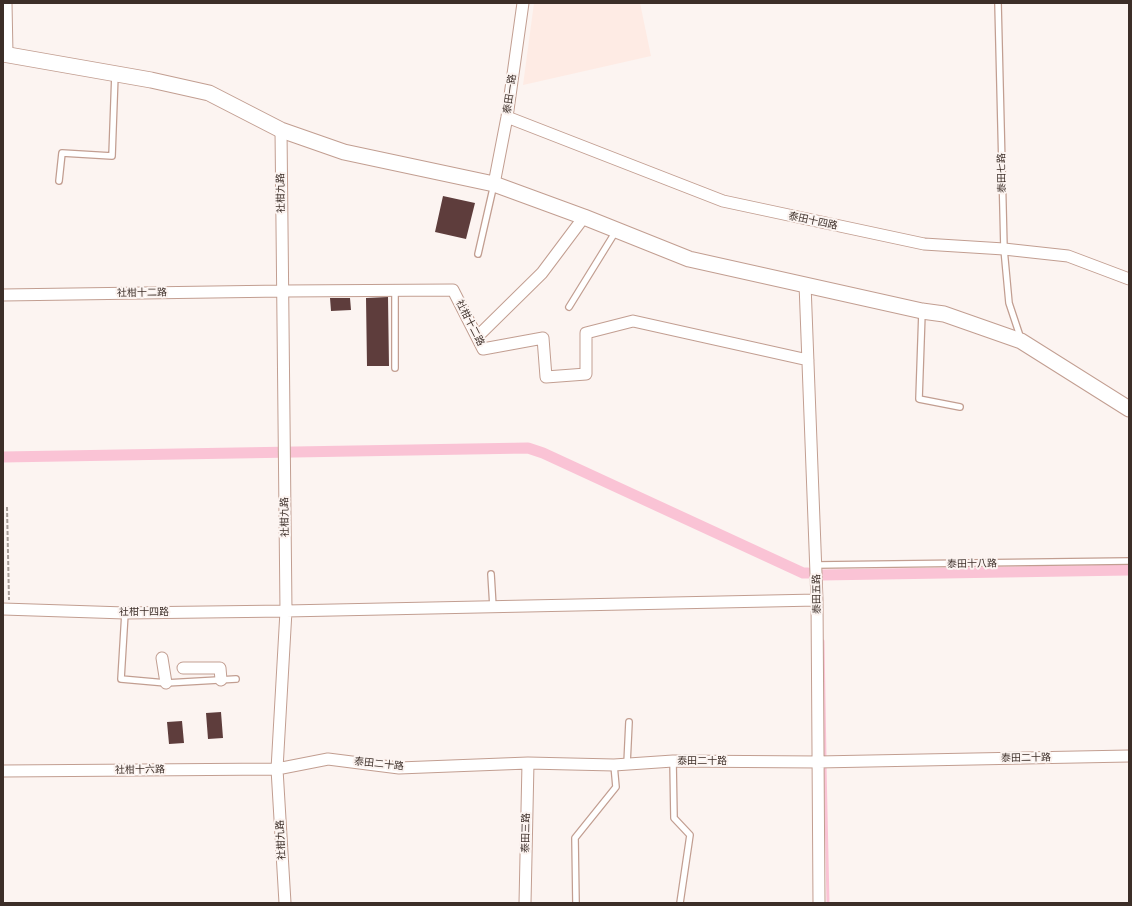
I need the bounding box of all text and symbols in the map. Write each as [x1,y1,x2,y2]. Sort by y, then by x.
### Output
street label: 泰田一路 [501,73,519,115]
street label: 泰田七路 [996,153,1008,193]
street label: 社柑九路 [275,173,287,213]
street label: 泰田十四路 [787,210,839,232]
street label: 社柑十二路 [117,287,167,299]
street label: 社柑十二路 [453,298,487,348]
street label: 社柑九路 [279,497,291,537]
street label: 泰田十八路 [947,558,997,570]
street label: 泰田五路 [811,574,823,614]
street label: 社柑十四路 [119,606,169,618]
street label: 泰田二十路 [1001,752,1051,764]
street label: 泰田二十路 [354,755,404,773]
street label: 泰田二十路 [677,755,727,767]
street label: 社柑十六路 [115,764,165,776]
street label: 泰田三路 [520,813,532,853]
street label: 社柑九路 [274,820,288,860]

